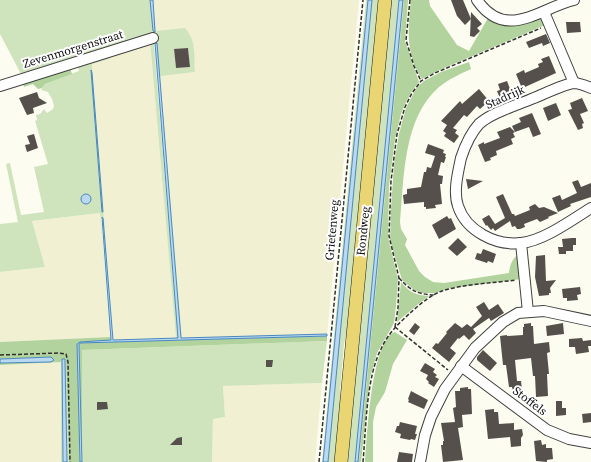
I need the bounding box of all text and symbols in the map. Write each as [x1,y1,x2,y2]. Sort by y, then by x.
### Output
street label: Zevenmorgenstraat [21,26,125,72]
street label: Stadrijk [483,81,528,113]
street label: Grietenweg [321,199,343,261]
street label: Rondweg [352,206,374,256]
street label: Stoffels [510,383,550,419]

